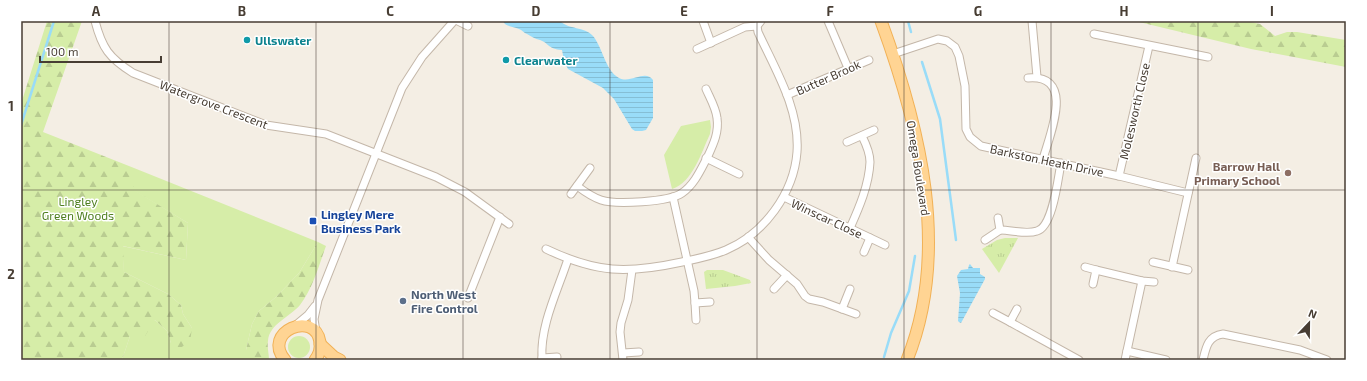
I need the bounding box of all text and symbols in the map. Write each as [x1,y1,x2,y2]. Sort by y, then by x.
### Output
text: A [92,3,101,19]
text: B [238,3,246,19]
text: C [386,3,394,19]
text: D [532,3,541,19]
text: E [680,3,688,19]
text: F [826,3,834,19]
text: G [974,3,982,19]
text: H [1120,3,1129,19]
text: I [1270,3,1274,19]
place label: Ullswater [255,33,311,47]
marker: Ullswater [242,35,252,45]
scale bar [40,38,161,64]
text: 100 m [46,44,78,58]
place label: Clearwater [514,53,578,67]
marker: Clearwater [501,55,511,65]
street label: Butter Brook [794,57,862,97]
street label: Molesworth Close [1116,61,1152,161]
street label: Watergrove Crescent [158,77,271,131]
text: 1 [8,98,14,114]
street label: Omega Boulevard [905,119,933,217]
street label: Barkston Heath Drive [989,141,1105,179]
place label: Barrow Hall Primary School [1194,159,1280,188]
marker: Barrow Hall Primary School [1283,168,1293,178]
park label: Lingley Green Woods [42,194,114,222]
street label: Winscar Close [789,195,865,241]
place label: Lingley Mere Business Park [321,207,401,235]
marker: Lingley Mere Business Park [308,216,318,226]
text: 2 [7,266,15,282]
place label: North West Fire Control [411,287,478,315]
marker: North West Fire Control [398,296,408,306]
north arrow [1289,303,1329,343]
text: N [1307,306,1319,321]

